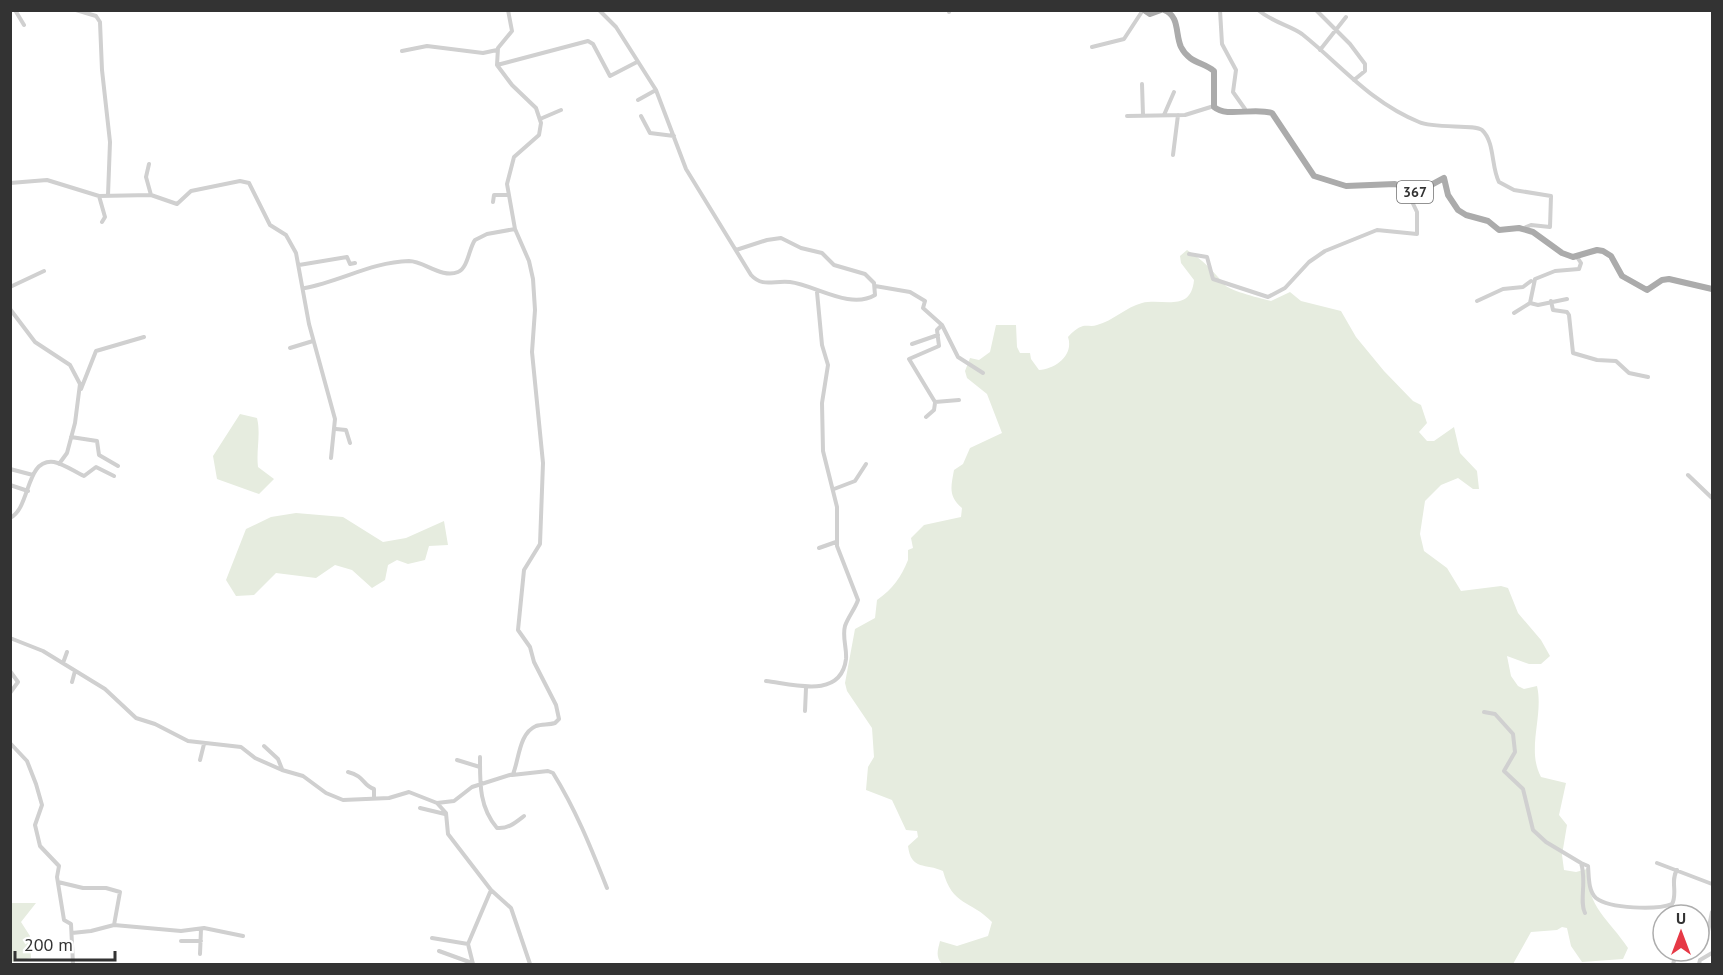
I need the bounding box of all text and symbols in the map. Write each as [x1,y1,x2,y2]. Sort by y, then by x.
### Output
road number: 367 [1397,181,1433,203]
north arrow [1651,903,1711,963]
text: U [1676,908,1686,928]
scale bar [15,924,116,962]
text: 200 m [24,933,73,956]

